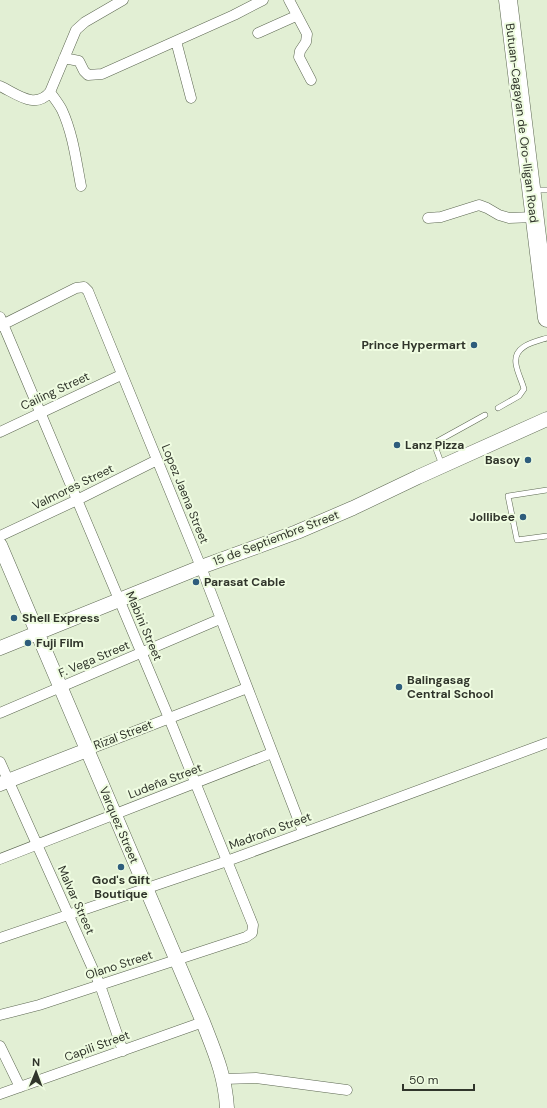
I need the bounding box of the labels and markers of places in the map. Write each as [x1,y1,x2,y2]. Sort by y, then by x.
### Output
place label: Prince Hypermart [361,337,466,353]
marker: Prince Hypermart [469,340,479,350]
place label: Lanz Pizza [405,437,464,453]
marker: Lanz Pizza [392,440,402,450]
place label: Basoy [485,452,521,468]
marker: Basoy [523,455,533,465]
place label: Jollibee [469,509,515,525]
marker: Jollibee [518,512,528,522]
place label: Parasat Cable [204,574,285,590]
marker: Parasat Cable [191,577,201,587]
place label: Shell Express [22,610,100,626]
marker: Shell Express [9,613,19,623]
place label: Fuji Film [36,635,84,651]
marker: Fuji Film [23,638,33,648]
place label: Balingasag Central School [407,672,493,702]
marker: Balingasag Central School [394,682,404,692]
marker: God's Gift Boutique [116,862,126,872]
place label: God's Gift Boutique [92,872,150,902]

